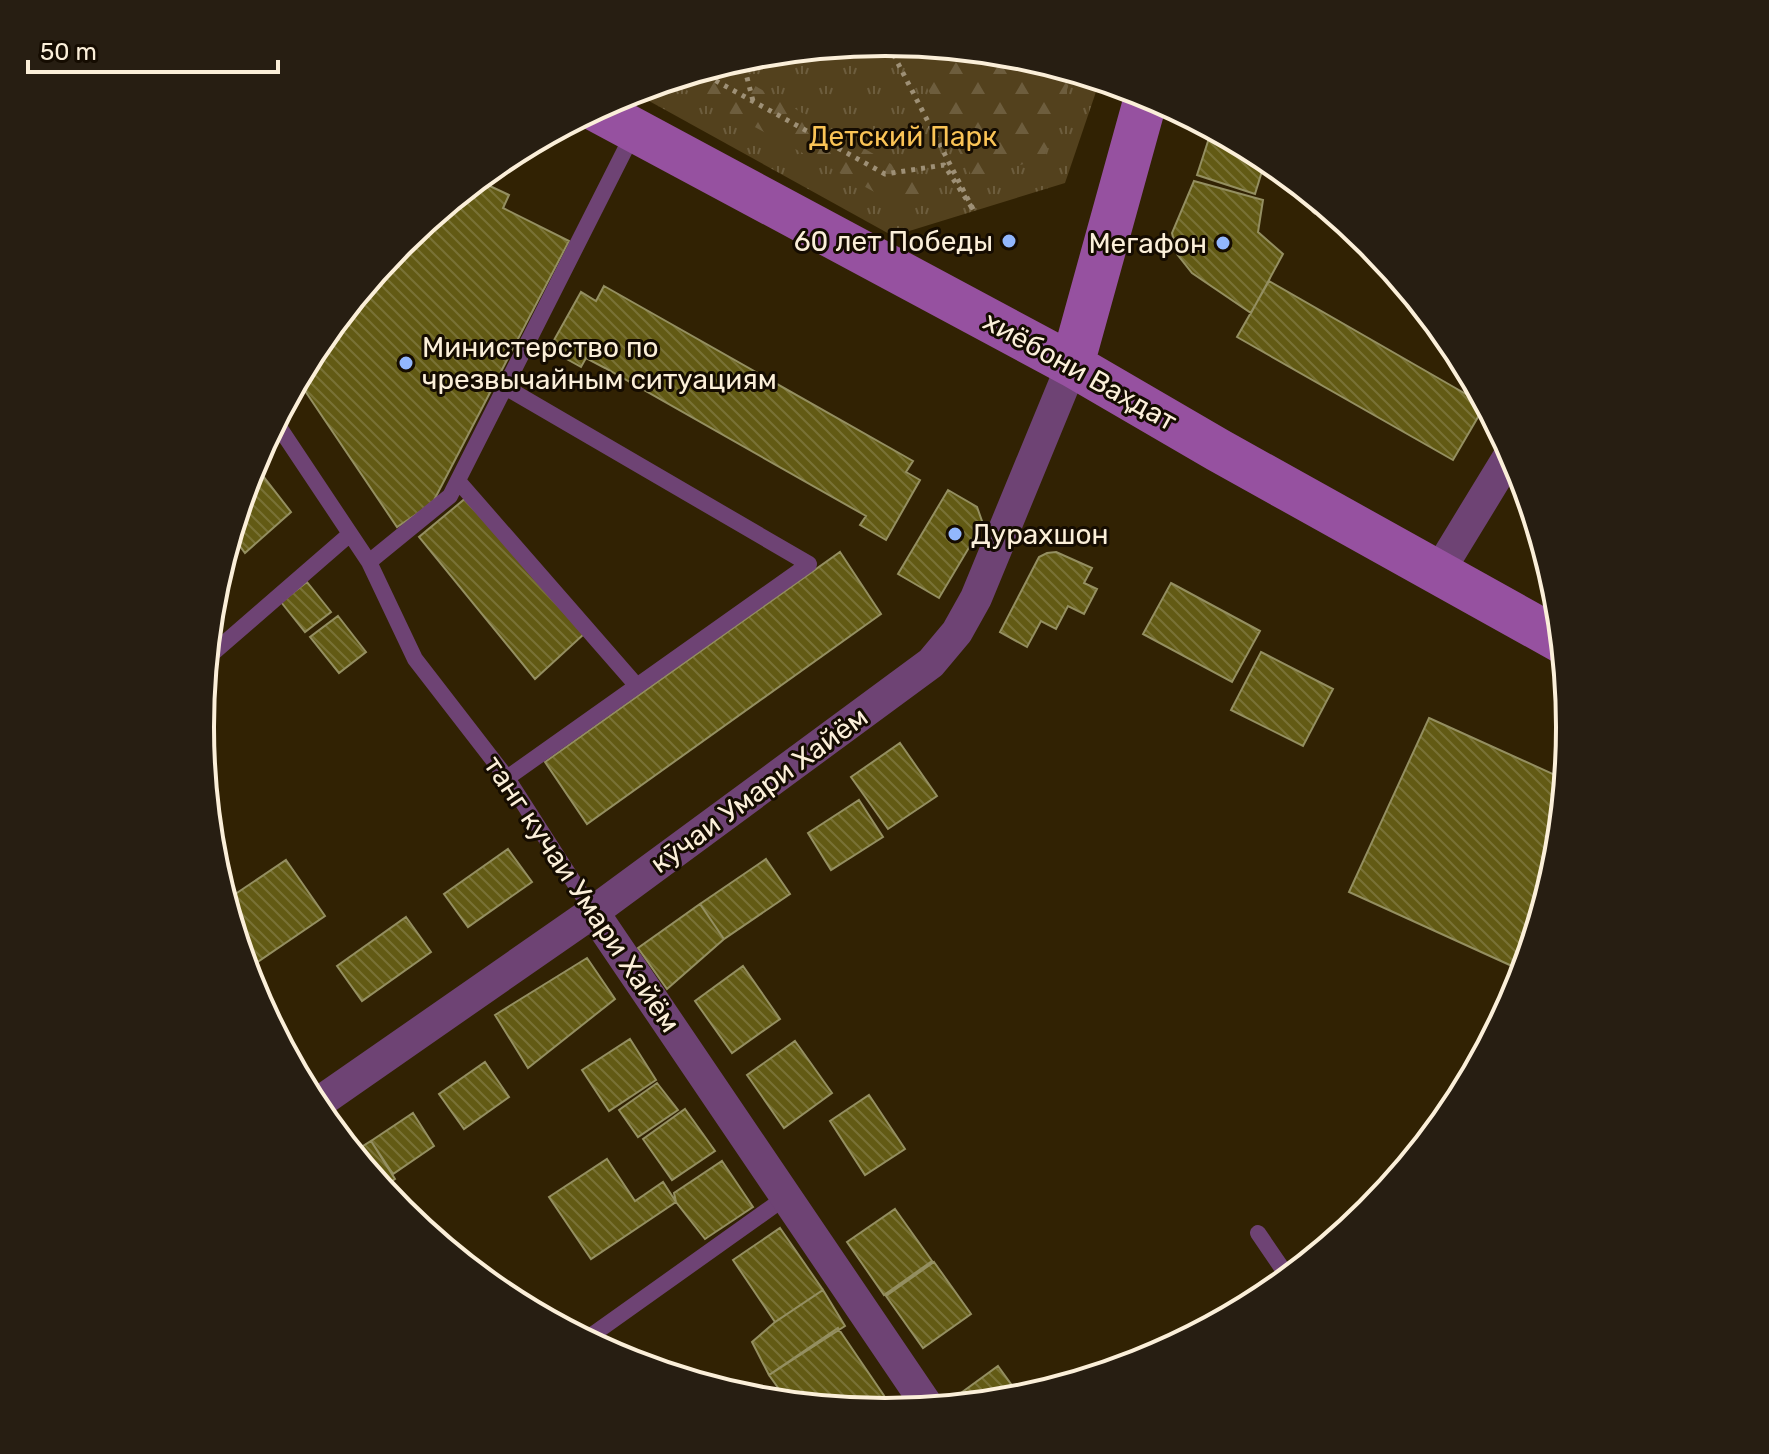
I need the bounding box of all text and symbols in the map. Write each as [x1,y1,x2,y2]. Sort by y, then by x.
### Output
scale bar [28,24,278,74]
text: 50 m [40,38,97,66]
park label: Детский Парк [809,120,997,153]
place label: 60 лет Победы [794,225,993,258]
place label: Мегафон [1088,227,1207,260]
marker: 60 лет Победы [1000,232,1018,250]
marker: Мегафон [1214,234,1232,252]
street label: хиёбони Ваҳдат [978,304,1182,438]
place label: Министерство по чрезвычайным ситуациям [422,331,777,396]
marker: Министерство по чрезвычайным ситуациям [397,354,415,372]
place label: Дурахшон [971,518,1109,551]
marker: Дурахшон [946,525,964,543]
street label: кӯчаи Умари Хайём [644,700,874,880]
street label: танг кучаи Умари Хайём [477,749,687,1039]

